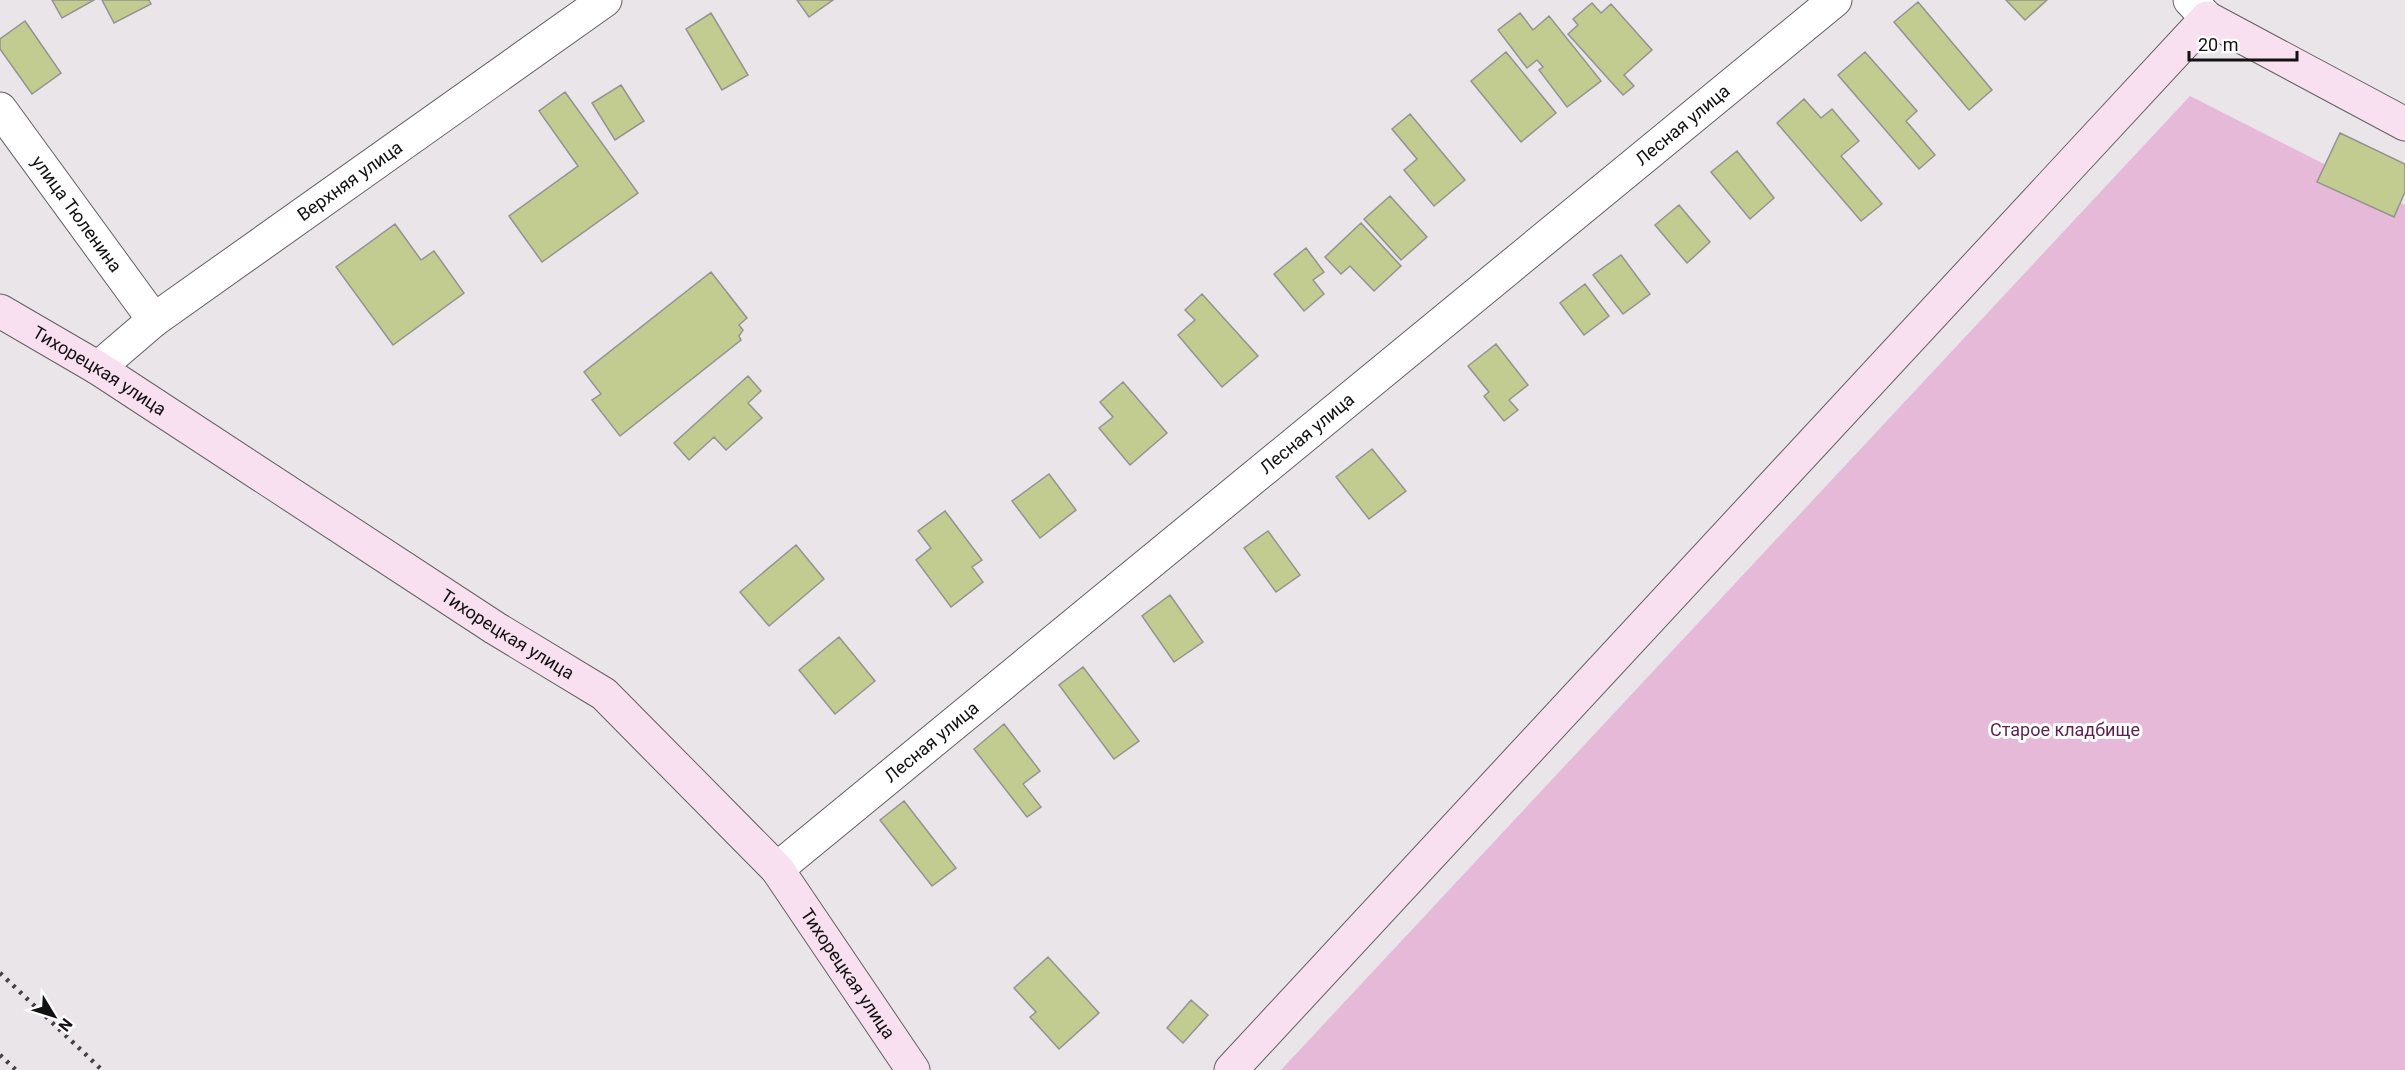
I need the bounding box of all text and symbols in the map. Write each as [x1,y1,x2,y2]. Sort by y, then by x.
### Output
scale bar [2189,24,2297,62]
text: 20 m [2198,34,2238,55]
street label: Лесная улица [1631,80,1734,170]
street label: Верхняя улица [293,136,406,225]
street label: улица Тюленина [28,151,126,276]
street label: Тихорецкая улица [29,321,170,420]
street label: Лесная улица [1255,388,1358,478]
street label: Тихорецкая улица [437,585,578,683]
street label: Лесная улица [880,697,983,786]
park label: Старое кладбище [1990,719,2140,740]
street label: Тихорецкая улица [797,904,900,1043]
north arrow [24,986,84,1046]
text: N [54,1015,76,1035]

